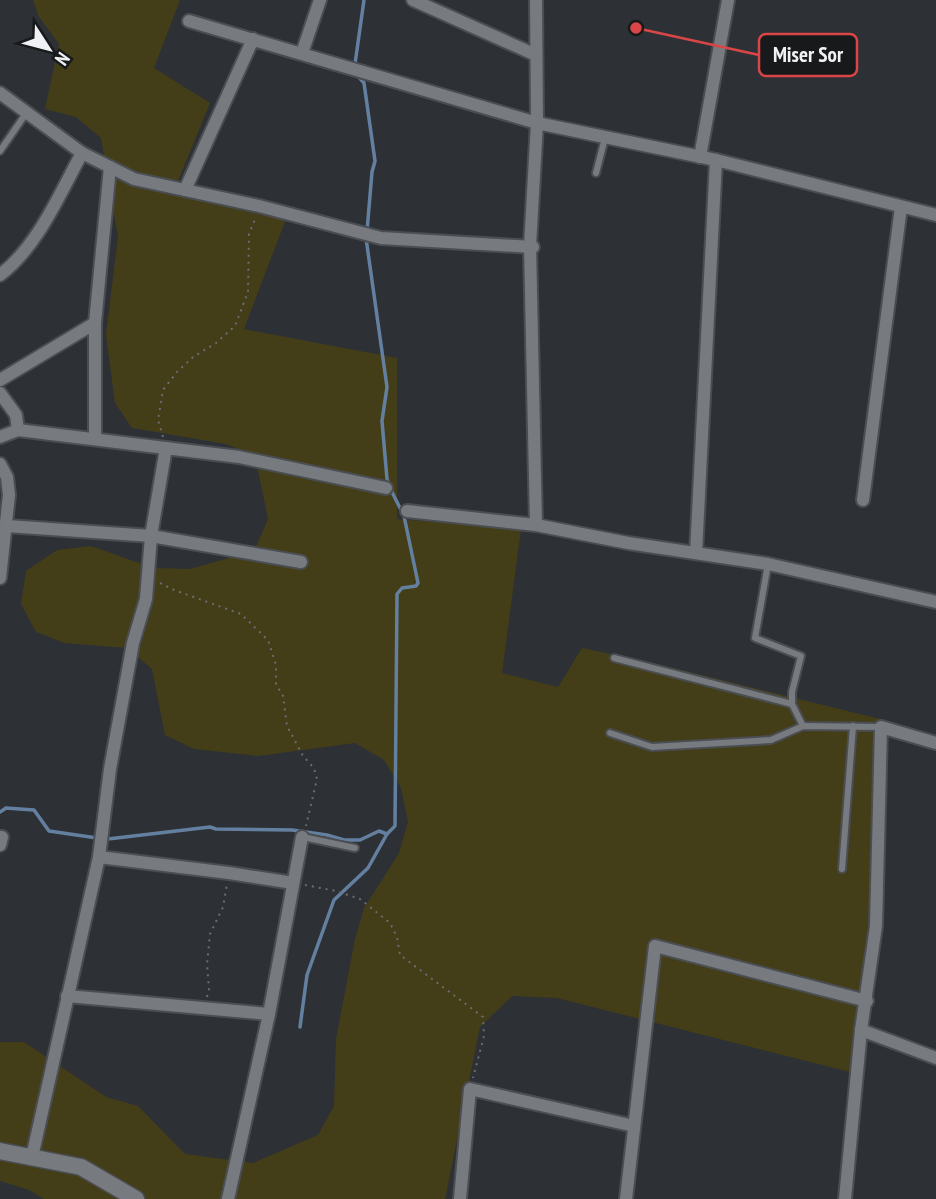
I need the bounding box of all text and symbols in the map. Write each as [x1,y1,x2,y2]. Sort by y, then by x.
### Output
north arrow [14,14,84,84]
callout: Miser Sor [759,34,857,76]
text: Miser Sor [773,41,844,68]
text: N [50,48,75,70]

